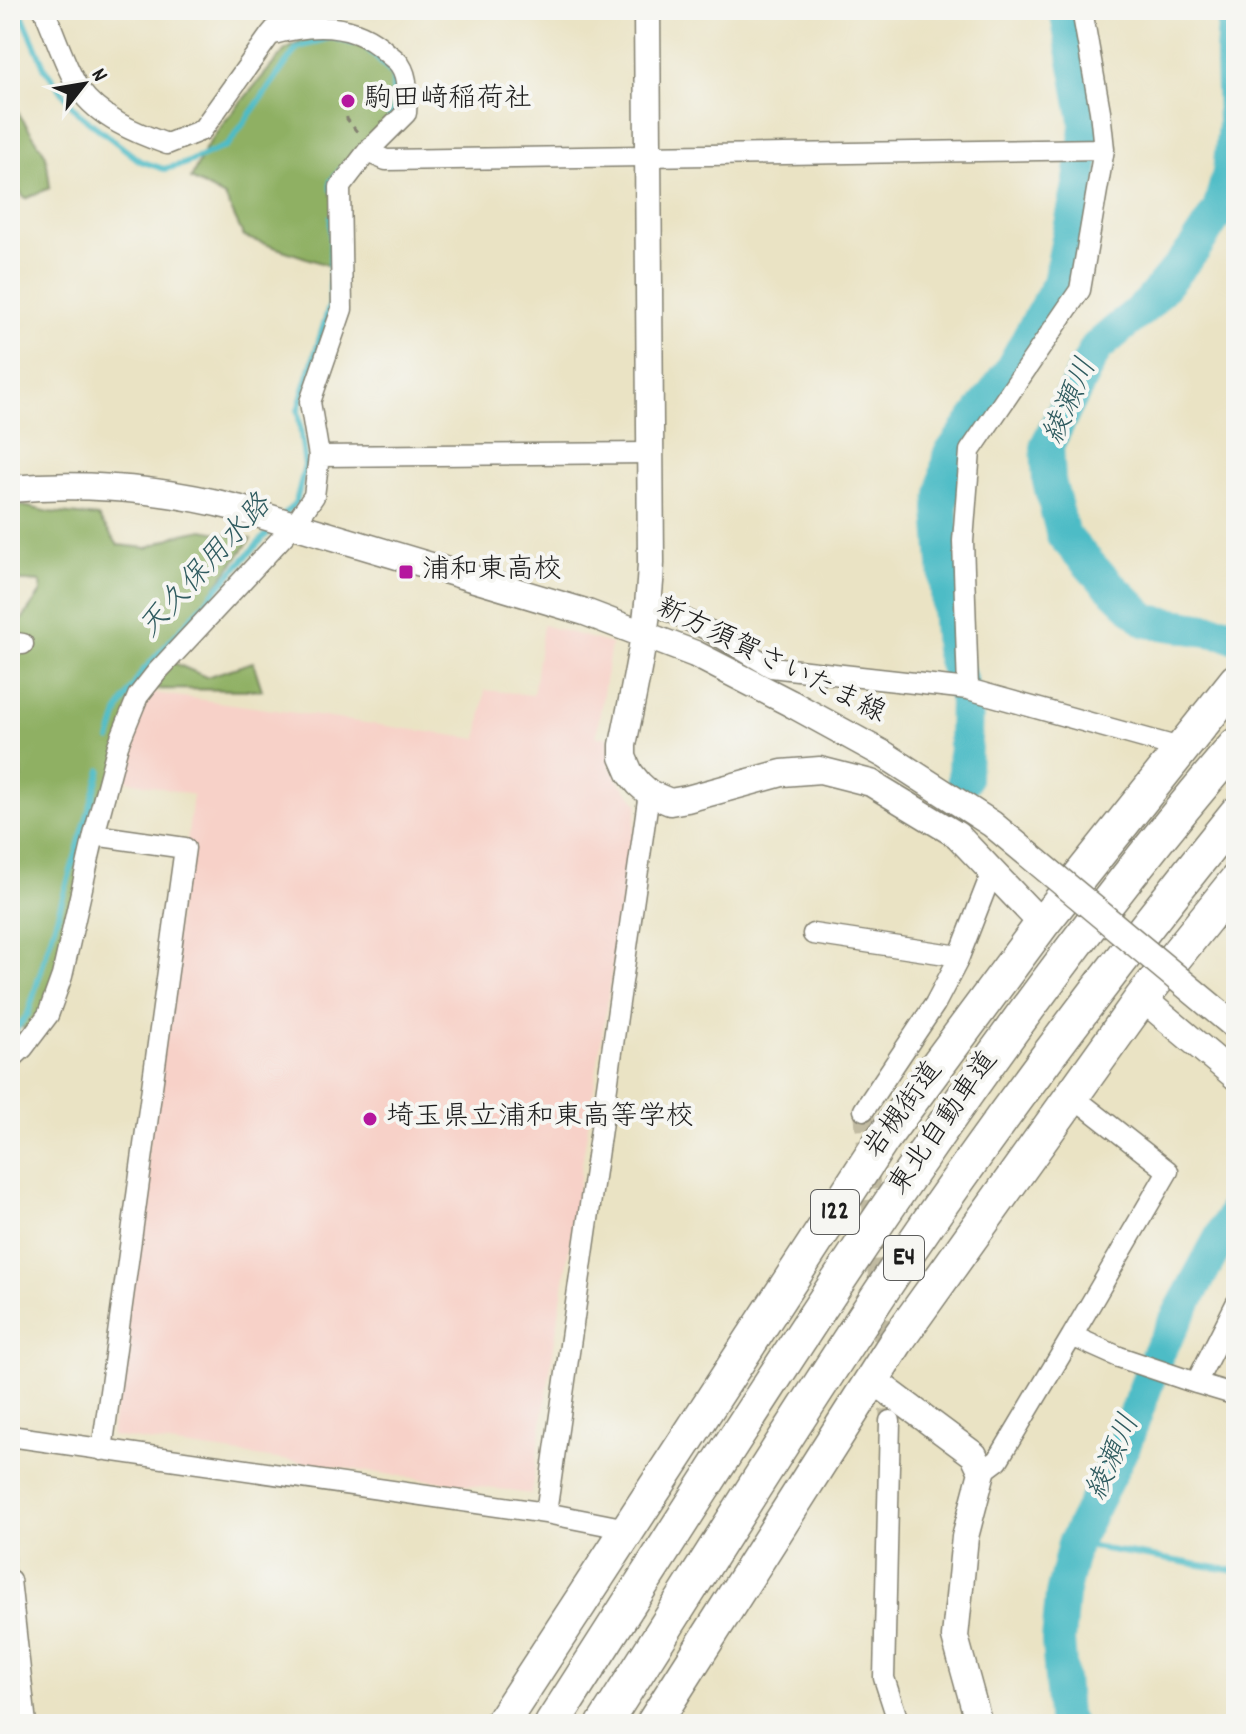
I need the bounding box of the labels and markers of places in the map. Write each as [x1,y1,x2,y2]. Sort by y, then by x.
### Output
place label: 駒田﨑稲荷社 [364,81,532,121]
marker: 駒田﨑稲荷社 [339,92,357,110]
place label: 浦和東高校 [422,552,562,592]
marker: 浦和東高校 [397,563,415,581]
place label: 埼玉県立浦和東高等学校 [386,1099,694,1139]
marker: 埼玉県立浦和東高等学校 [361,1110,379,1128]

